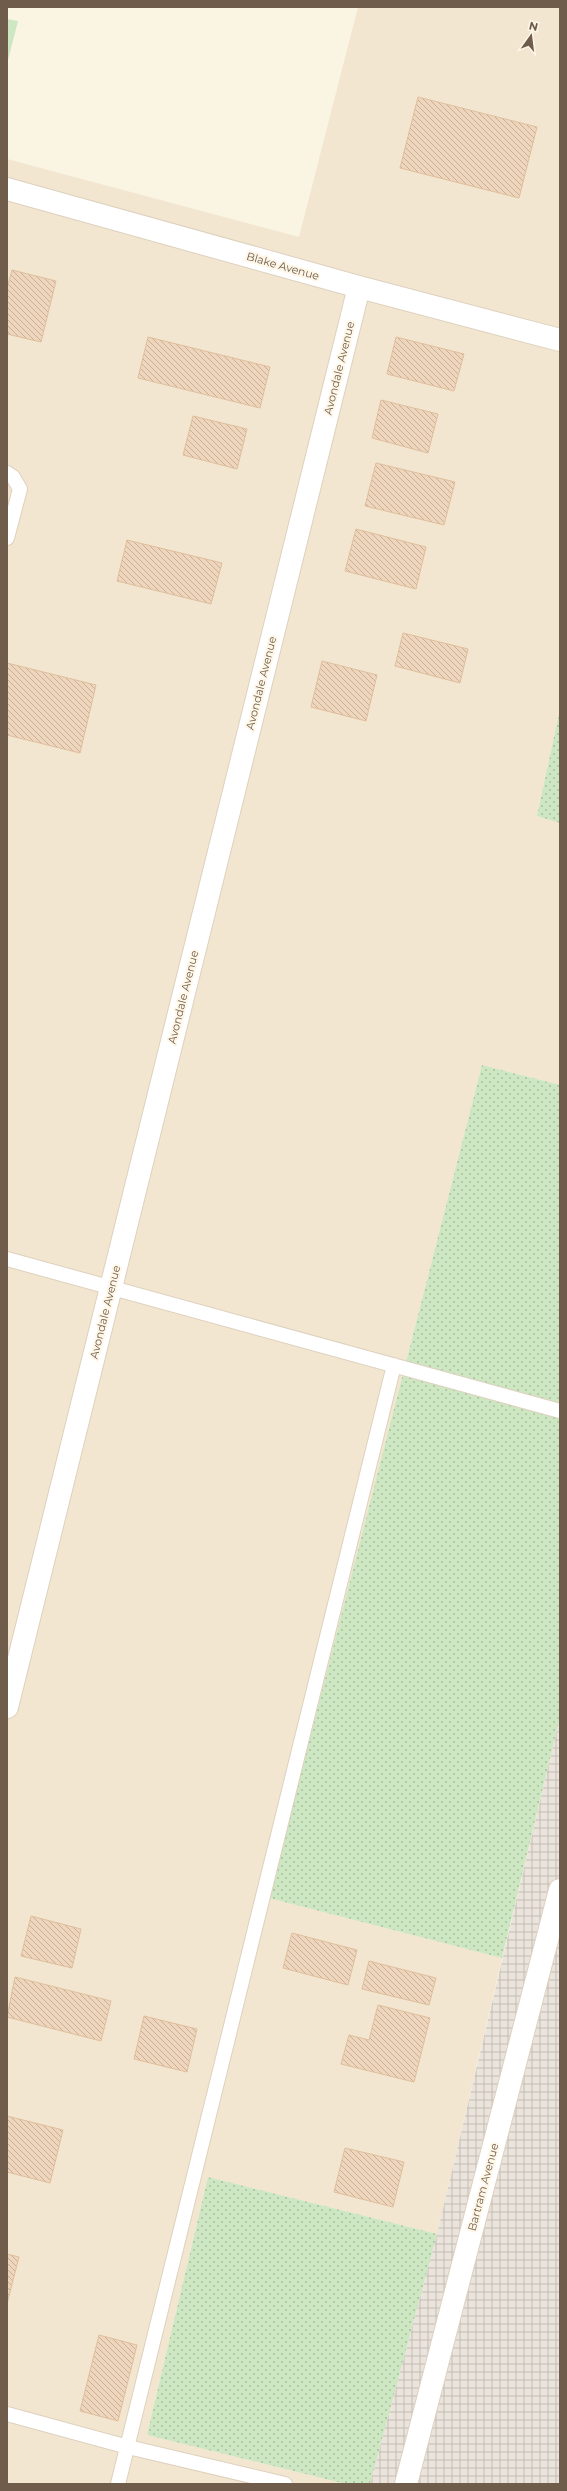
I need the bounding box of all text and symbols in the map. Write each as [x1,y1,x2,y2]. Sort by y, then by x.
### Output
north arrow [511,16,551,56]
text: N [527,18,539,34]
street label: Blake Avenue [245,249,321,283]
street label: Avondale Avenue [321,320,357,416]
street label: Avondale Avenue [243,635,279,731]
street label: Avondale Avenue [165,949,201,1045]
street label: Avondale Avenue [87,1264,123,1360]
street label: Bartram Avenue [465,2141,502,2232]

